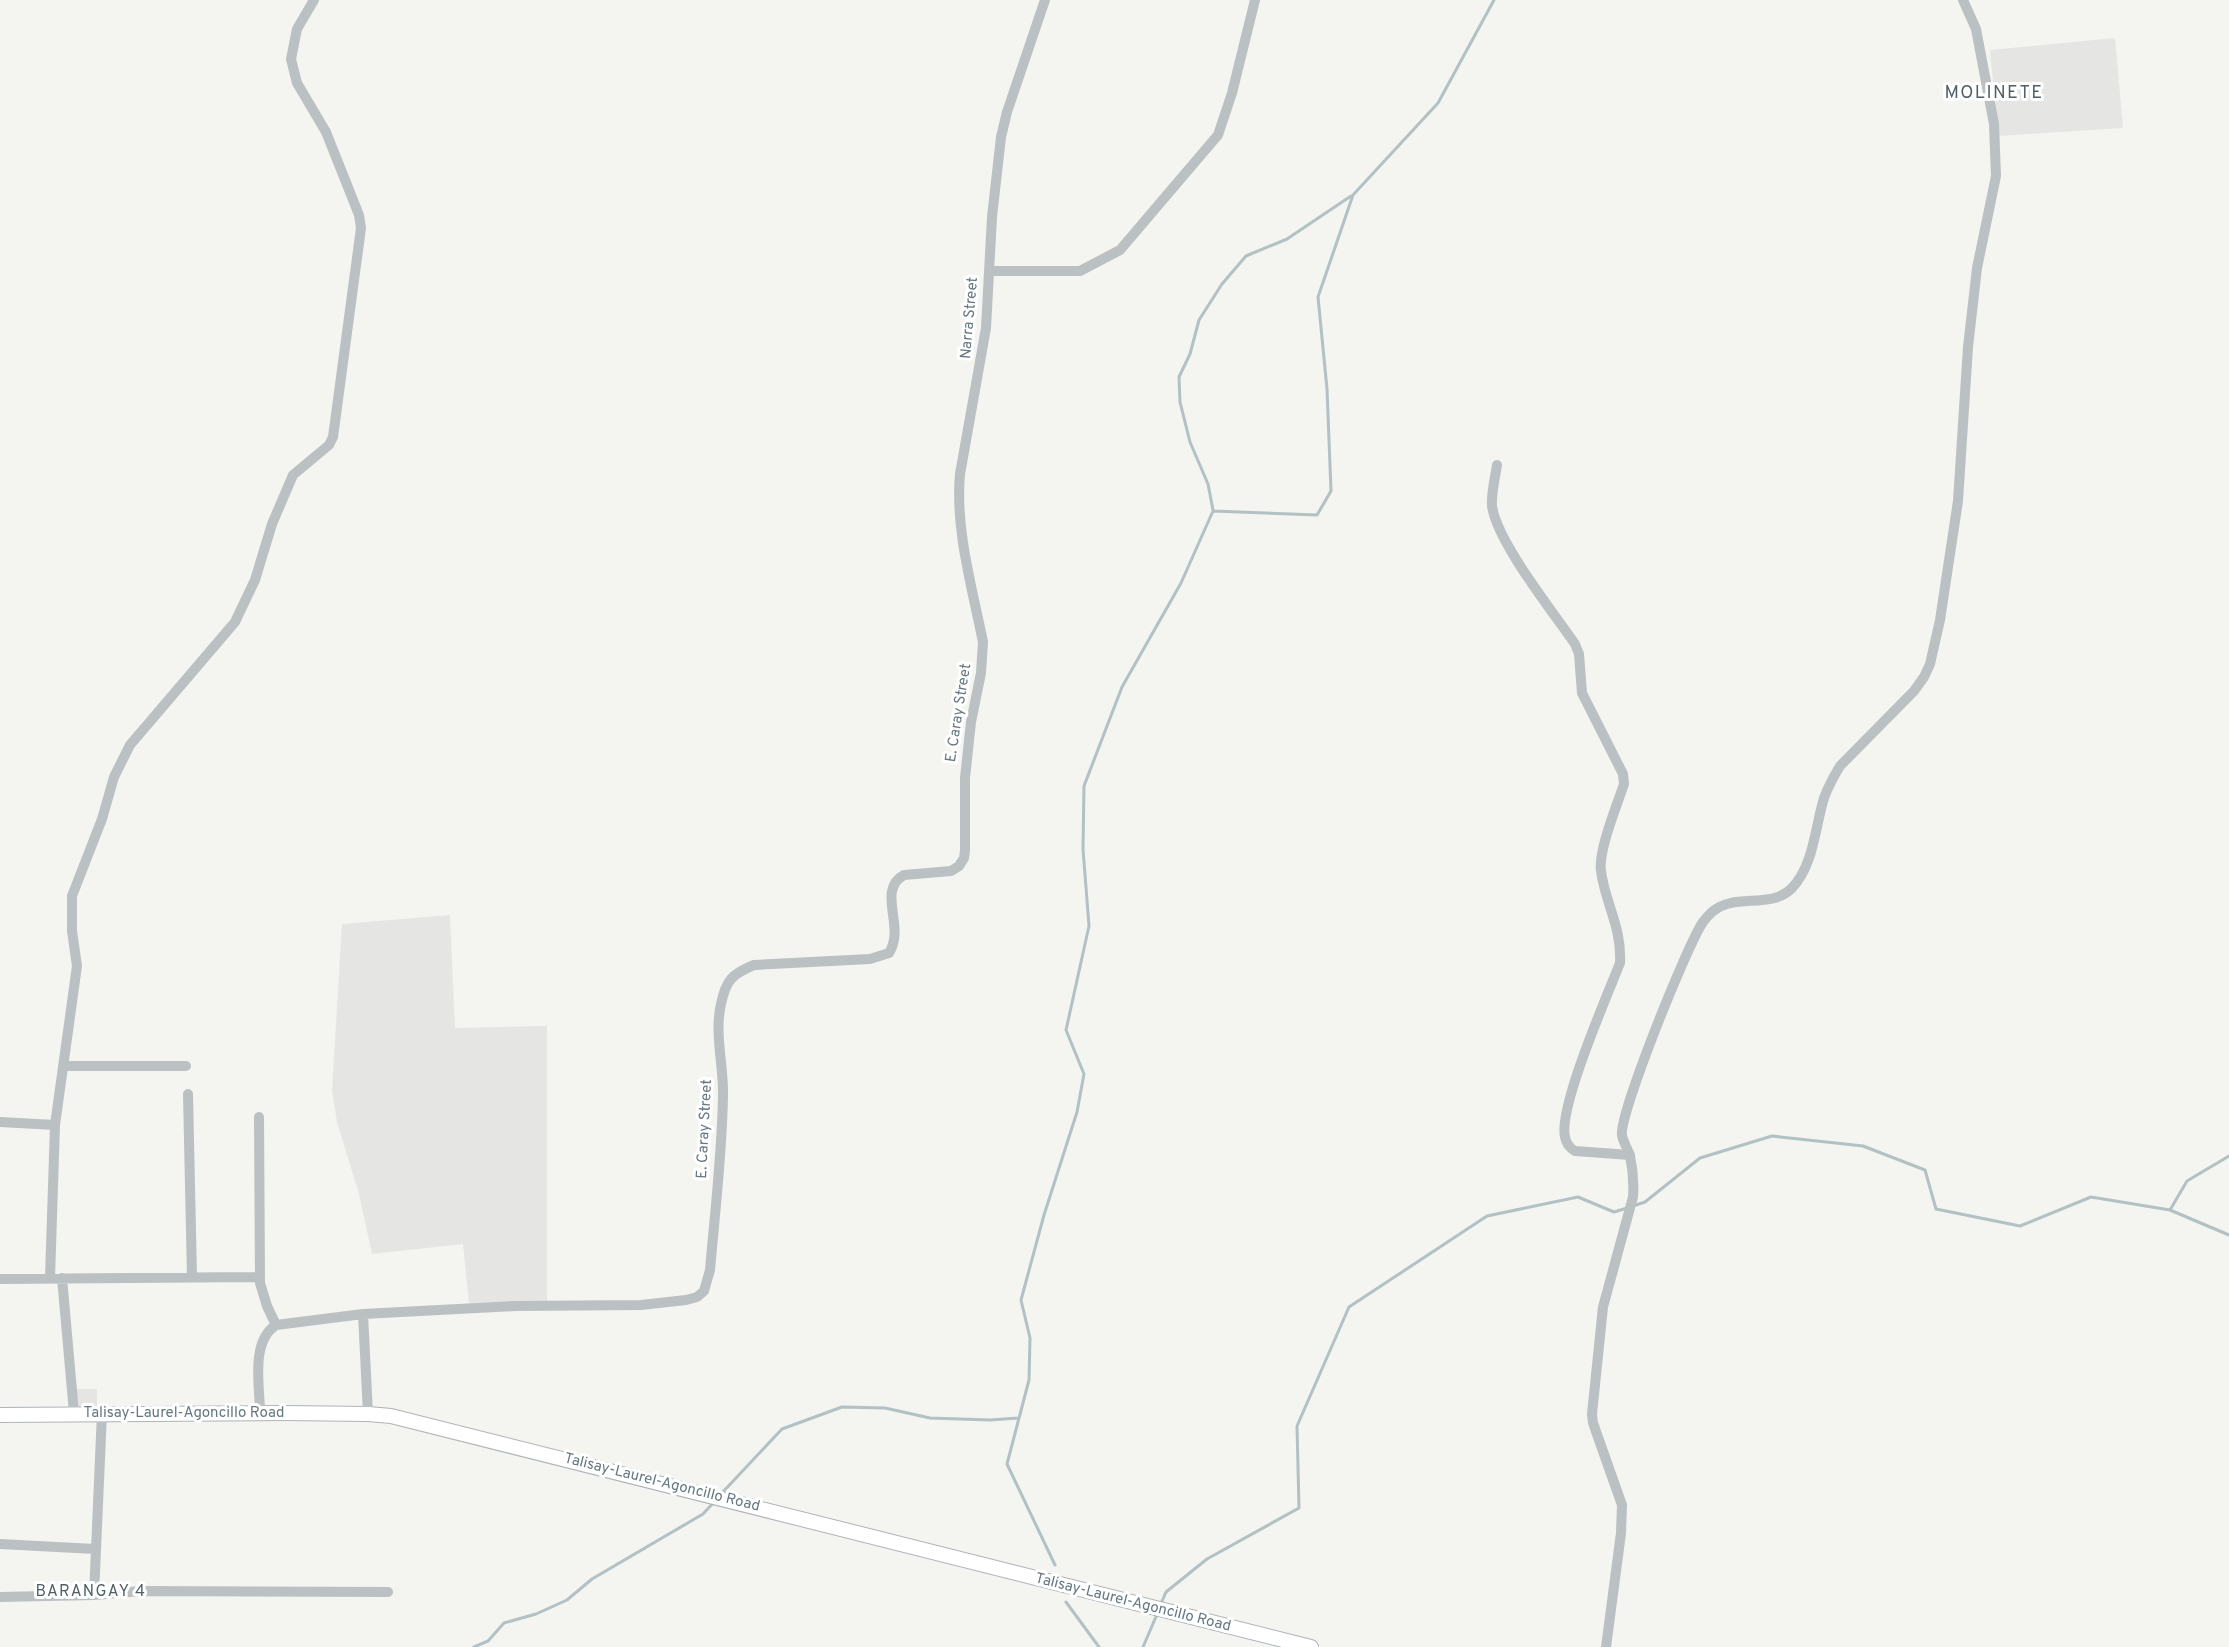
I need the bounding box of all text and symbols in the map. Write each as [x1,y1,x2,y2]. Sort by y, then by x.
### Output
district label: MOLINETE [1944,82,2044,105]
street label: Narra Street [957,276,983,360]
street label: E. Caray Street [942,662,976,764]
street label: E. Caray Street [693,1079,717,1179]
street label: Talisay-Laurel-Agoncillo Road [83,1404,285,1423]
street label: Talisay-Laurel-Agoncillo Road [562,1449,762,1517]
street label: Talisay-Laurel-Agoncillo Road [1033,1569,1233,1637]
district label: BARANGAY 4 [35,1582,147,1602]

